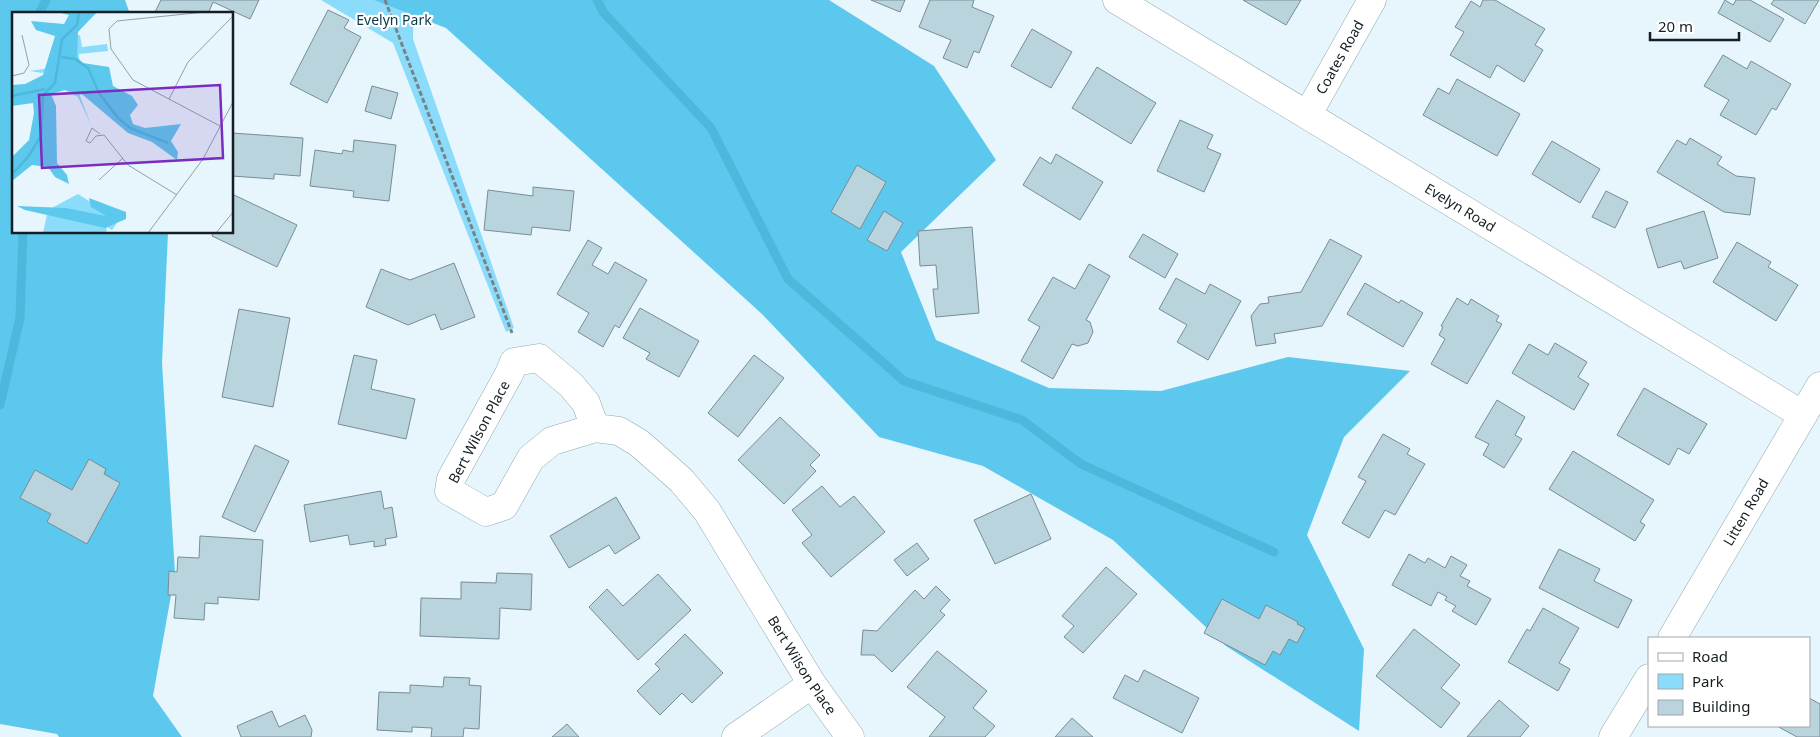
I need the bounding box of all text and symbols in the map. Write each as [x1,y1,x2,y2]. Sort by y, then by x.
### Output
park label: Evelyn Park [356,10,432,29]
scale bar [1650,10,1739,42]
inset map [12,12,234,234]
text: 20 m [1658,16,1693,36]
street label: Coates Road [1311,17,1368,98]
street label: Evelyn Road [1421,178,1499,236]
street label: Bert Wilson Place [443,377,514,486]
street label: Litten Road [1718,475,1773,549]
street label: Bert Wilson Place [764,612,841,718]
legend [1648,637,1810,727]
text: Road [1692,646,1728,666]
text: Park [1692,671,1724,691]
text: Building [1692,696,1750,716]

